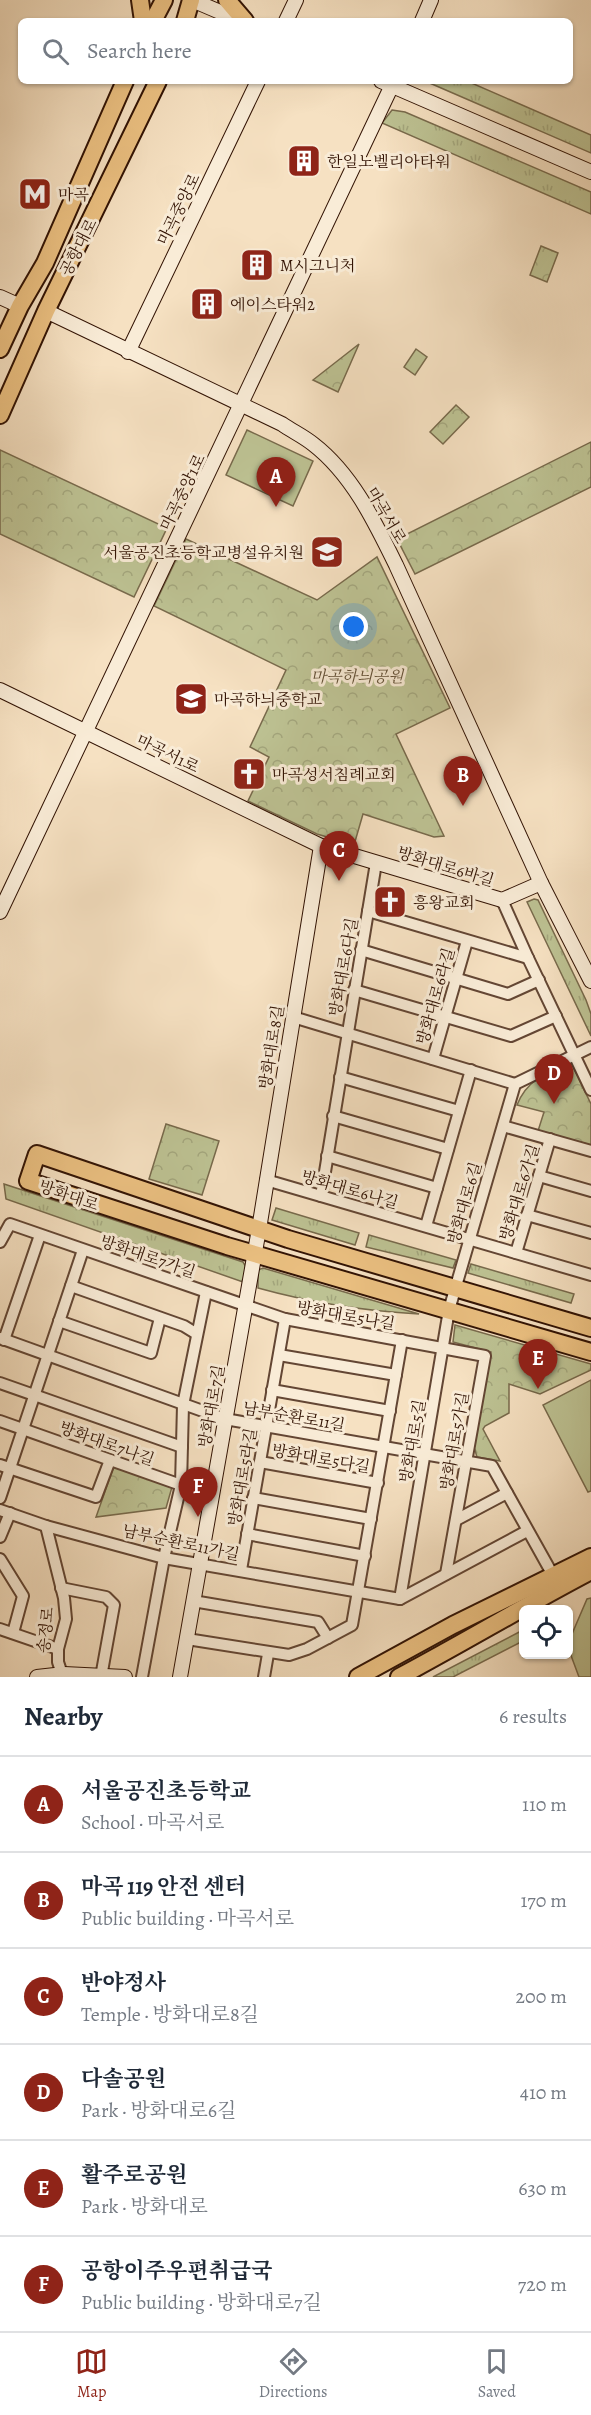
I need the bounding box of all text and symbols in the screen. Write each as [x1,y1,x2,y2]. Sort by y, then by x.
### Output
search box [18,18,573,84]
icon: search [39,35,72,68]
text: Search here [87,36,192,66]
building icon: 한일노벨리아타워 [286,143,322,179]
place label: 한일노벨리아타워 [327,151,451,173]
street label: 마곡중앙로 [152,169,206,249]
metro station icon: 마곡 [17,176,53,212]
place label: 마곡 [58,184,89,206]
street label: 공항대로 [55,214,103,280]
building icon: M시그니처 [239,247,275,283]
place label: M시그니처 [280,255,355,277]
building icon: 에이스타워2 [189,286,225,322]
place label: 에이스타워2 [230,294,315,316]
street label: 마곡중앙1로 [155,450,211,534]
pin: A [256,458,296,507]
street label: 마곡서로 [361,483,411,548]
school or university icon: 서울공진초등학교병설유치원 [309,534,345,570]
place label: 서울공진초등학교병설유치원 [103,542,304,564]
your location [339,612,368,641]
park label: 마곡하늬공원 [311,666,405,688]
school or university icon: 마곡하늬중학교 [173,681,209,717]
place label: 마곡하늬중학교 [214,689,322,711]
street label: 마곡서1로 [132,729,203,779]
church icon: 마곡성서침례교회 [231,756,267,792]
pin: B [444,756,482,806]
place label: 마곡성서침례교회 [272,764,396,786]
pin: C [320,832,358,881]
street label: 방화대로6바길 [395,842,497,892]
church icon: 흥왕교회 [372,884,408,920]
place label: 흥왕교회 [413,892,475,914]
street label: 방화대로6다길 [324,916,364,1018]
street label: 방화대로6라길 [412,945,460,1047]
street label: 방화대로8길 [254,1003,290,1091]
pin: D [534,1054,574,1104]
street label: 방화대로6가길 [495,1141,545,1243]
street label: 방화대로6길 [443,1160,487,1247]
street label: 방화대로6나길 [299,1166,401,1214]
street label: 방화대로 [36,1175,102,1217]
street label: 방화대로7가길 [97,1230,198,1284]
street label: 방화대로5나길 [295,1297,397,1335]
pin: E [518,1340,558,1389]
street label: 방화대로7길 [194,1363,230,1449]
street label: 방화대로5가길 [436,1390,474,1492]
street label: 남부순환로11길 [241,1397,347,1437]
street label: 방화대로5길 [395,1398,431,1485]
street label: 방화대로7나길 [56,1417,157,1471]
street label: 방화대로5라길 [224,1426,262,1528]
street label: 방화대로5다길 [270,1440,372,1478]
pin: F [178,1468,218,1517]
street label: 남부순환로11가길 [120,1520,241,1566]
street label: 송정로 [33,1605,59,1654]
map controls [519,1605,573,1659]
button: locate [519,1605,573,1659]
text: Nearby [24,1699,103,1734]
text: 6 results [499,1703,567,1730]
text: 서울공진초등학교 [81,1776,251,1806]
text: A [37,1791,50,1818]
text: 110 m [522,1791,567,1818]
text: School · 마곡서로 [81,1809,224,1836]
text: 마곡 119 안전 센터 [81,1872,246,1902]
text: B [37,1887,50,1914]
text: 170 m [521,1887,567,1914]
text: Public building · 마곡서로 [81,1905,294,1932]
text: 반야정사 [81,1968,166,1998]
text: C [37,1983,50,2010]
text: 200 m [516,1983,567,2010]
text: Temple · 방화대로8길 [81,2001,259,2028]
text: 다솔공원 [81,2064,166,2094]
text: D [37,2079,50,2106]
text: 410 m [520,2079,567,2106]
text: Park · 방화대로6길 [81,2097,236,2124]
text: 활주로공원 [81,2160,187,2190]
text: E [38,2175,49,2202]
text: 630 m [518,2175,567,2202]
text: Park · 방화대로 [81,2193,208,2220]
text: 공항이주우편취급국 [81,2256,272,2286]
text: F [38,2271,49,2298]
text: 720 m [518,2271,567,2298]
text: Public building · 방화대로7길 [81,2289,322,2316]
tab: Map [75,2345,108,2403]
tab: Directions [259,2345,327,2403]
tab: Saved [478,2345,516,2403]

